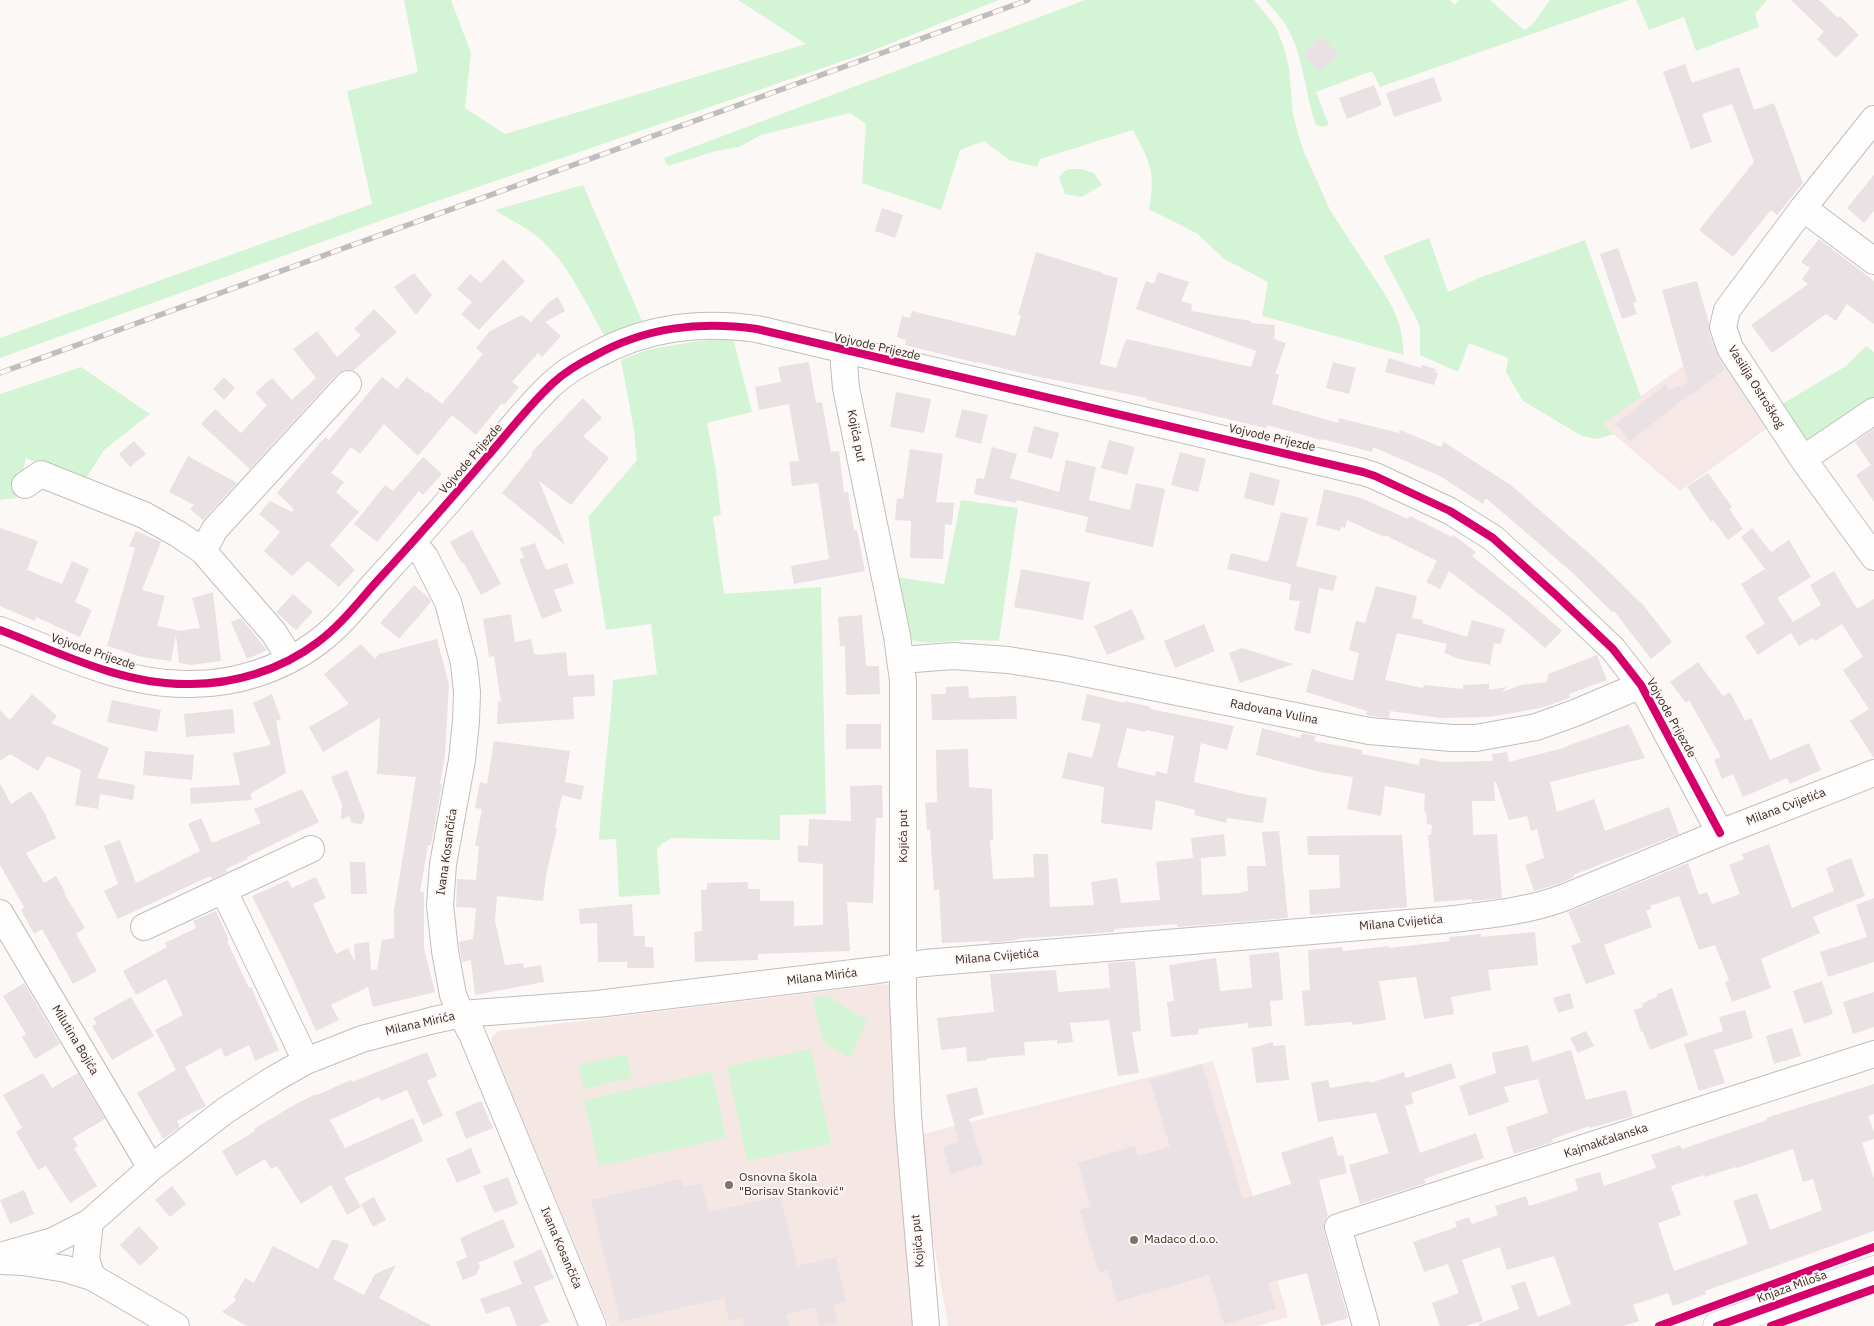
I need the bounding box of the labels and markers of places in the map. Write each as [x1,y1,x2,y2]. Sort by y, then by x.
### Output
place label: Osnovna škola "Borisav Stanković" [739,1171,844,1199]
marker: Osnovna škola "Borisav Stanković" [723,1179,735,1191]
place label: Madaco d.o.o. [1144,1233,1219,1247]
marker: Madaco d.o.o. [1128,1234,1140,1246]

